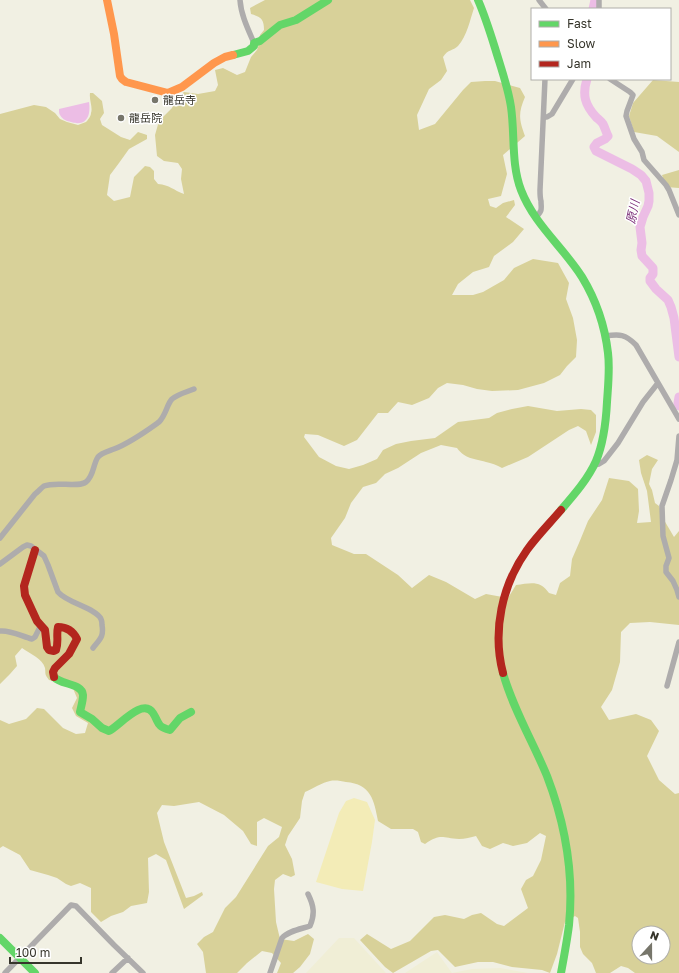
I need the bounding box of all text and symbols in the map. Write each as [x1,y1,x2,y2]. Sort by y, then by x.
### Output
legend [531,8,671,80]
text: Fast [567,16,592,31]
text: Slow [567,36,595,51]
text: Jam [567,56,591,71]
place label: 龍岳寺 [163,93,196,106]
marker: 龍岳寺 [150,95,160,105]
place label: 龍岳院 [129,111,162,124]
marker: 龍岳院 [116,113,126,123]
water label: 原川 [623,197,643,225]
north arrow [631,925,671,965]
text: N [649,928,661,943]
scale bar [10,939,81,965]
text: 100 m [16,945,50,960]

